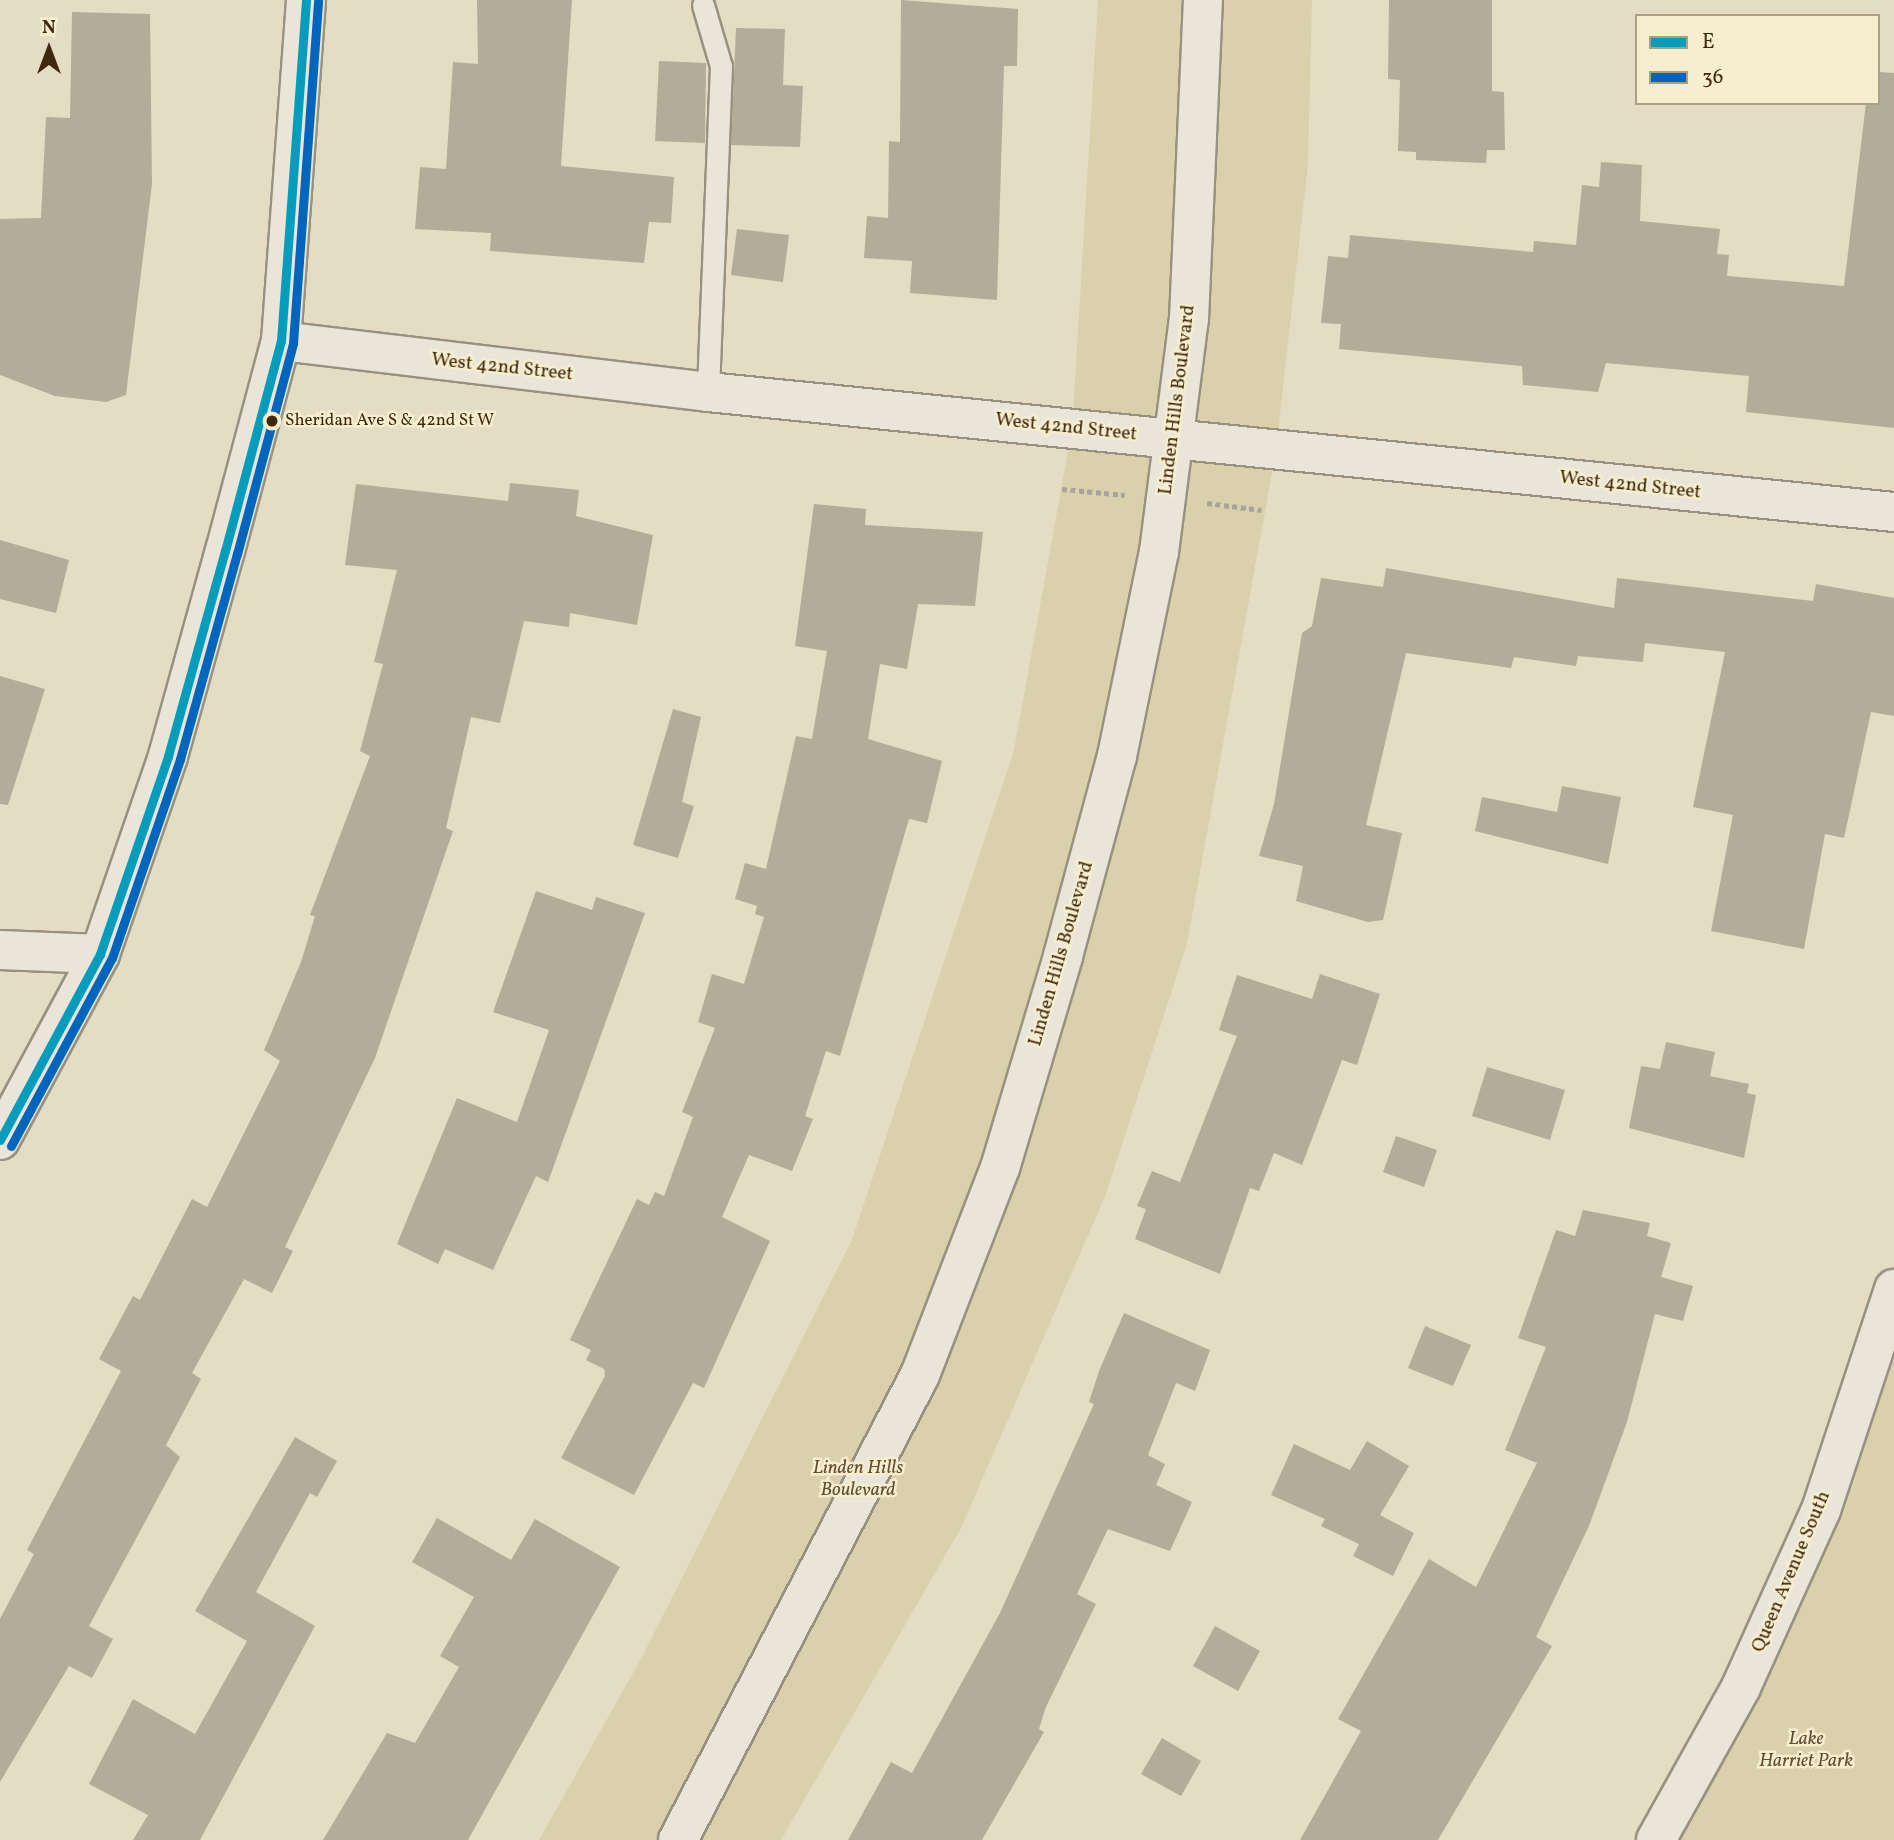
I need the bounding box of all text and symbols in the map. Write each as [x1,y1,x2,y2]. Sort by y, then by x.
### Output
north arrow [14,14,84,84]
legend [1635,14,1880,105]
text: N [42,15,56,41]
text: E [1702,28,1715,57]
text: 36 [1702,63,1723,92]
street label: Linden Hills Boulevard [1155,304,1201,496]
street label: West 42nd Street [430,349,574,387]
street label: West 42nd Street [994,409,1138,447]
place label: Sheridan Ave S & 42nd St W [285,411,495,431]
marker: Sheridan Ave S & 42nd St W [265,414,279,428]
street label: West 42nd Street [1558,467,1702,505]
street label: Linden Hills Boulevard [1025,859,1099,1049]
park label: Linden Hills Boulevard [813,1458,903,1502]
street label: Queen Avenue South [1748,1488,1836,1656]
park label: Lake Harriet Park [1759,1729,1853,1773]

